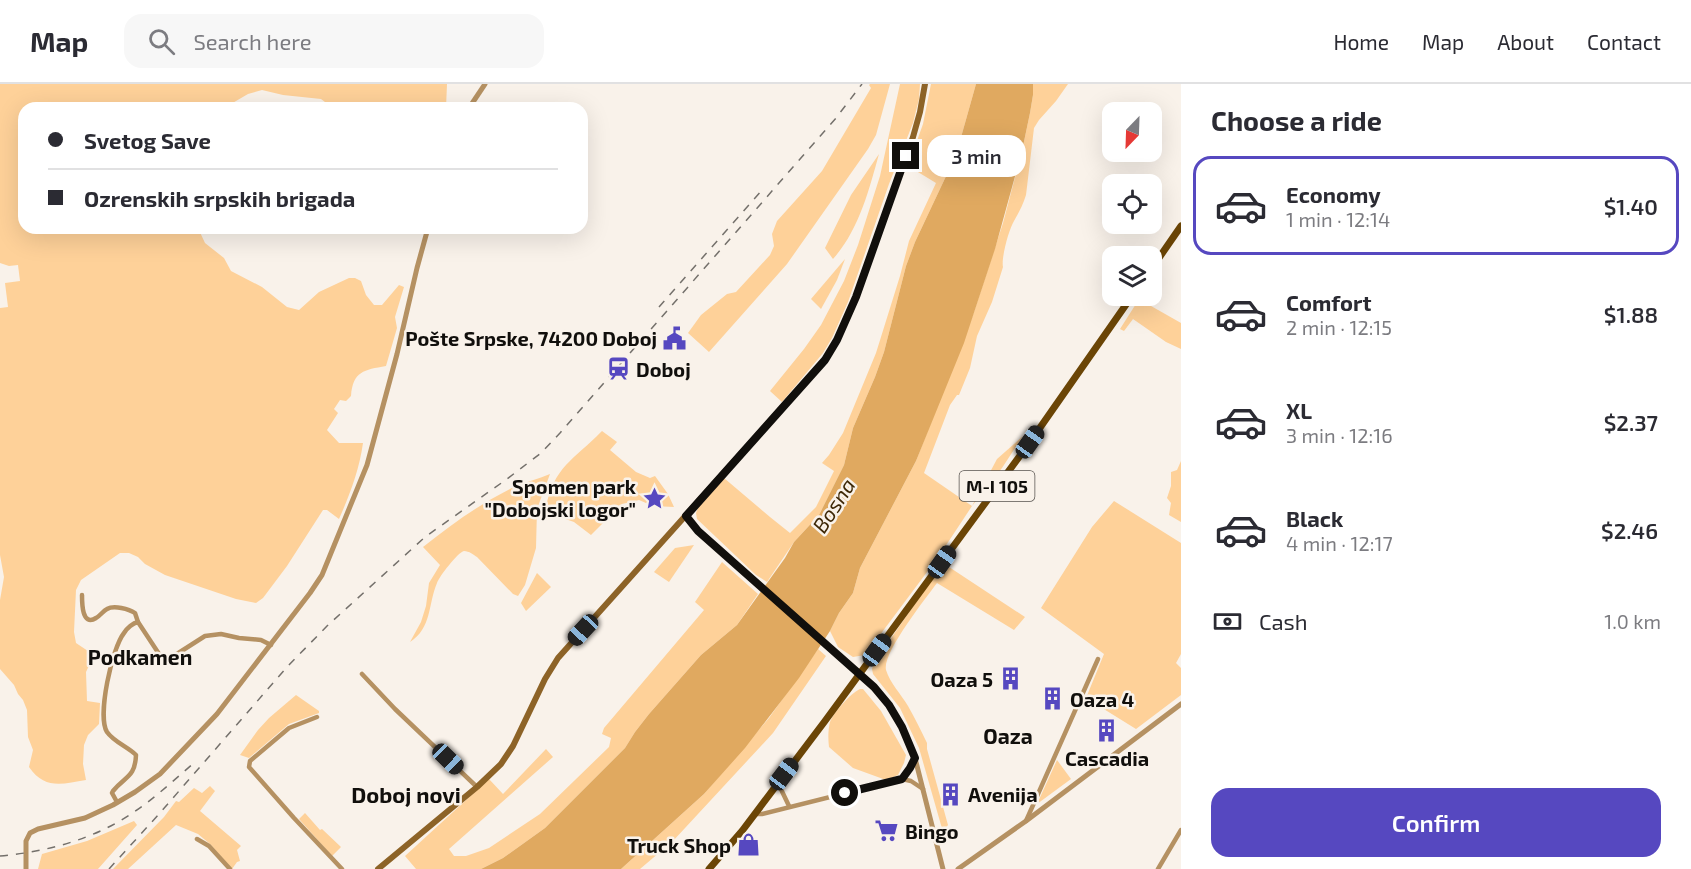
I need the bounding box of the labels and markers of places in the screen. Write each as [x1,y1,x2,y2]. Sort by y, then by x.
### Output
public building icon: Pošte Srpske, 74200 Doboj [662,325,688,351]
place label: Pošte Srpske, 74200 Doboj [405,326,657,350]
station icon: Doboj [605,356,631,382]
place label: Doboj [636,357,691,381]
place label: Spomen park "Dobojski logor" [485,474,637,521]
place icon: Spomen park "Dobojski logor" [641,485,667,511]
building icon: Oaza 5 [998,666,1024,692]
place label: Oaza 5 [931,667,993,691]
building icon: Oaza 4 [1039,686,1065,712]
place label: Oaza 4 [1070,687,1134,711]
building icon: Cascadia [1094,718,1120,744]
place label: Cascadia [1065,746,1149,770]
building icon: Avenija [937,781,963,807]
place label: Avenija [968,782,1038,806]
supermarket icon: Bingo [874,818,900,844]
place label: Bingo [905,819,959,843]
shop icon: Truck Shop [736,832,762,858]
place label: Truck Shop [627,833,731,857]

